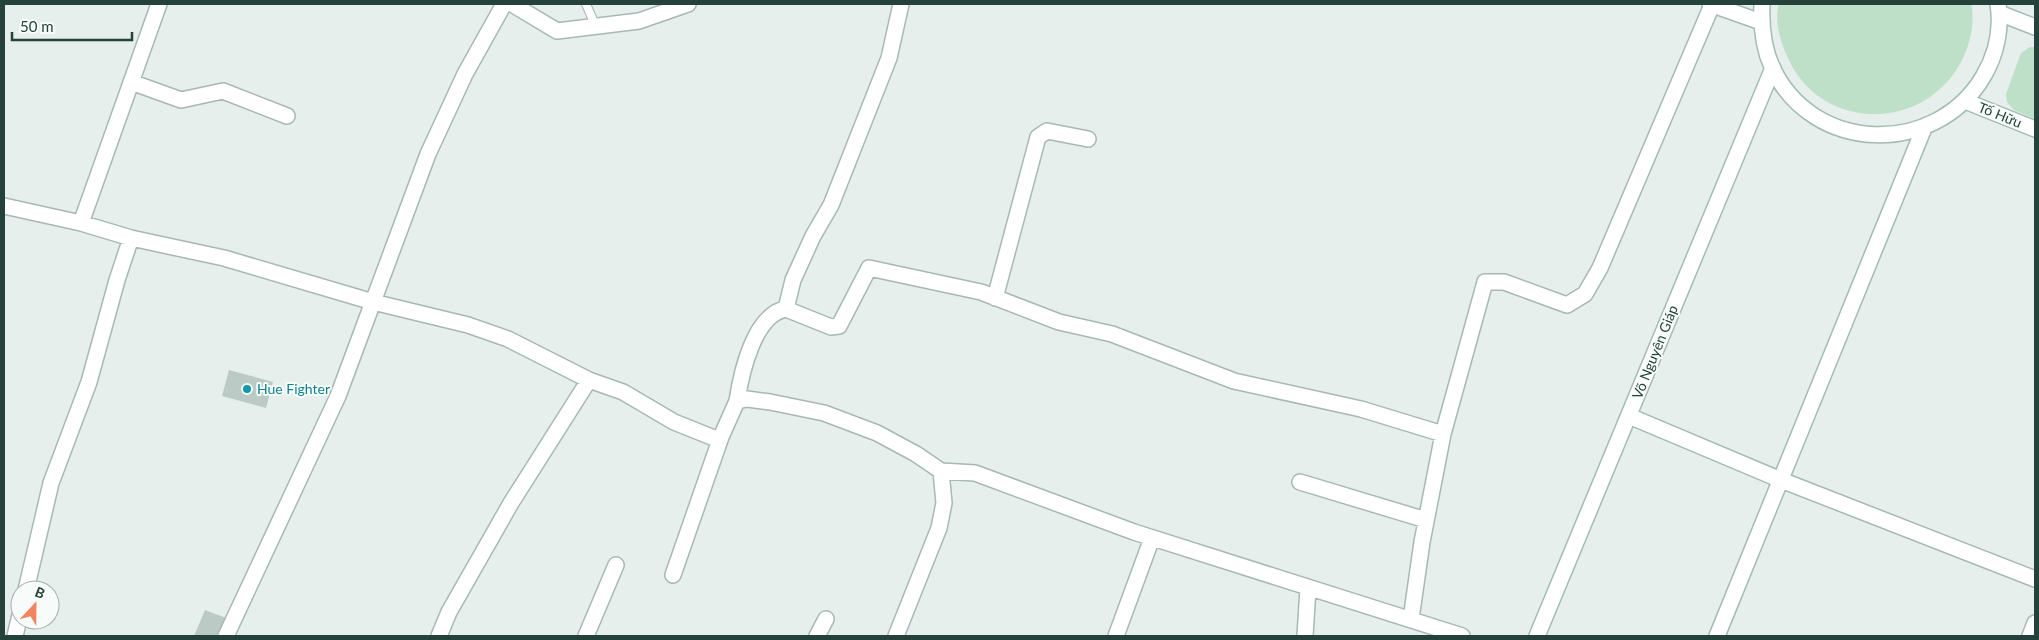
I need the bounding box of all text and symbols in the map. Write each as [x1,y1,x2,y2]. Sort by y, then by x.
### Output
scale bar [12,10,132,42]
text: 50 m [20,17,54,35]
street label: Tố Hữu [1976,98,2024,131]
street label: Võ Nguyên Giáp [1628,302,1681,401]
place label: Hue Fighter [257,380,330,397]
marker: Hue Fighter [241,383,253,395]
north arrow [10,580,60,630]
text: B [33,583,48,602]

